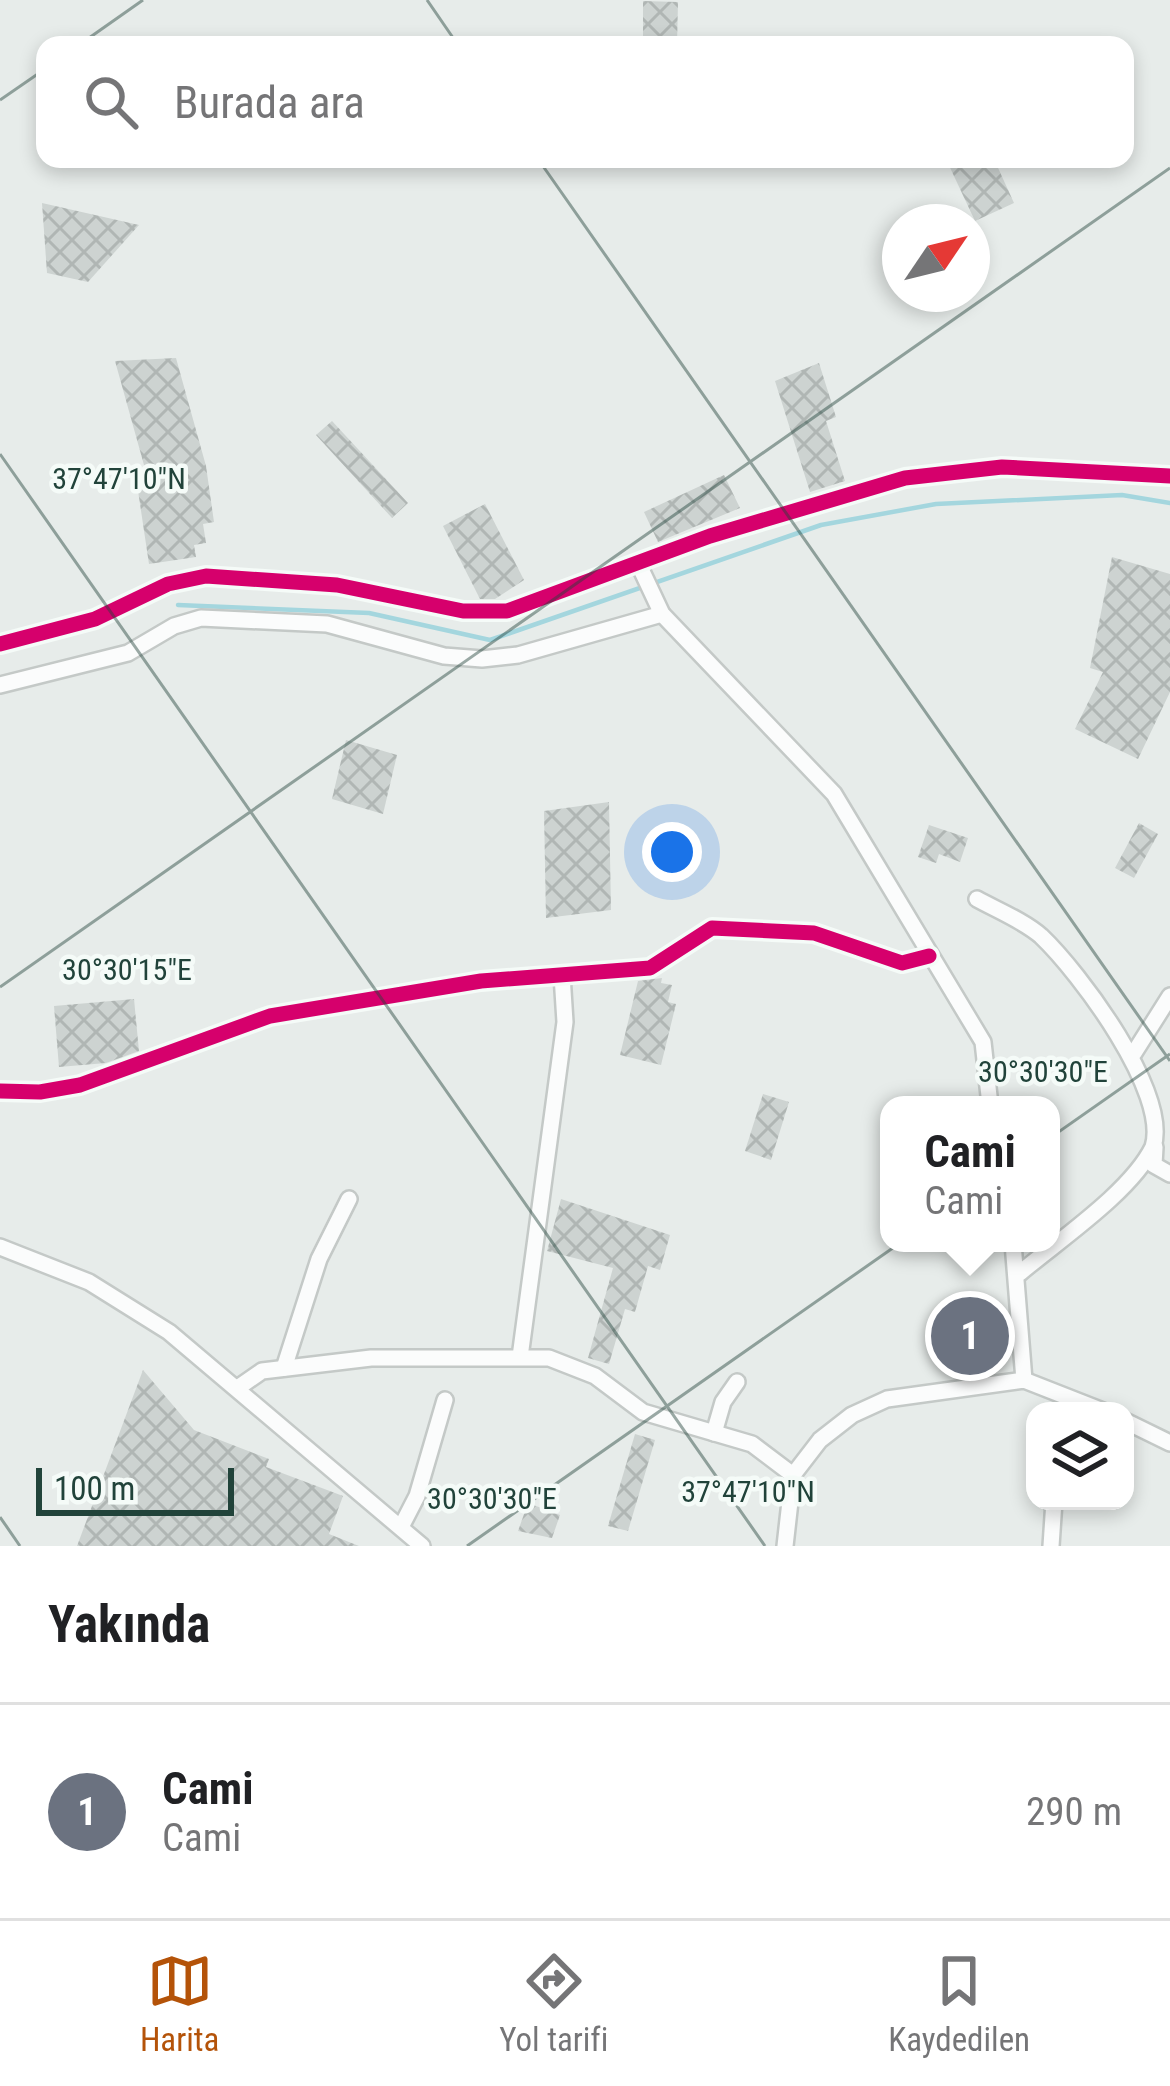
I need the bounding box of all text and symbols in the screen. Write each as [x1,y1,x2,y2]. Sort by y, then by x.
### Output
search box [36,36,1134,168]
icon: search [78,69,144,135]
text: Burada ara [174,76,365,129]
north arrow [882,204,990,312]
text: 37°47'10"N [52,461,186,496]
your location [642,822,702,882]
text: 30°30'15"E [62,952,192,987]
text: 30°30'30"E [978,1054,1108,1089]
popup [880,1096,1060,1252]
text: Cami [924,1125,1016,1178]
text: Cami [924,1178,1003,1224]
pin: 1 [931,1291,1009,1381]
map controls [1026,1402,1134,1510]
button: layers [1026,1402,1134,1510]
scale bar [36,1462,234,1515]
text: 100 m [54,1469,135,1508]
text: 37°47'10"N [681,1474,815,1509]
text: 30°30'30"E [427,1481,557,1516]
text: Yakında [48,1595,210,1654]
text: Cami [162,1762,254,1815]
text: 1 [77,1789,97,1835]
text: 290 m [1026,1789,1122,1835]
text: Cami [162,1815,241,1861]
tab: Harita [140,1948,219,2059]
tab: Yol tarifi [499,1948,608,2059]
tab: Kaydedilen [888,1948,1030,2059]

